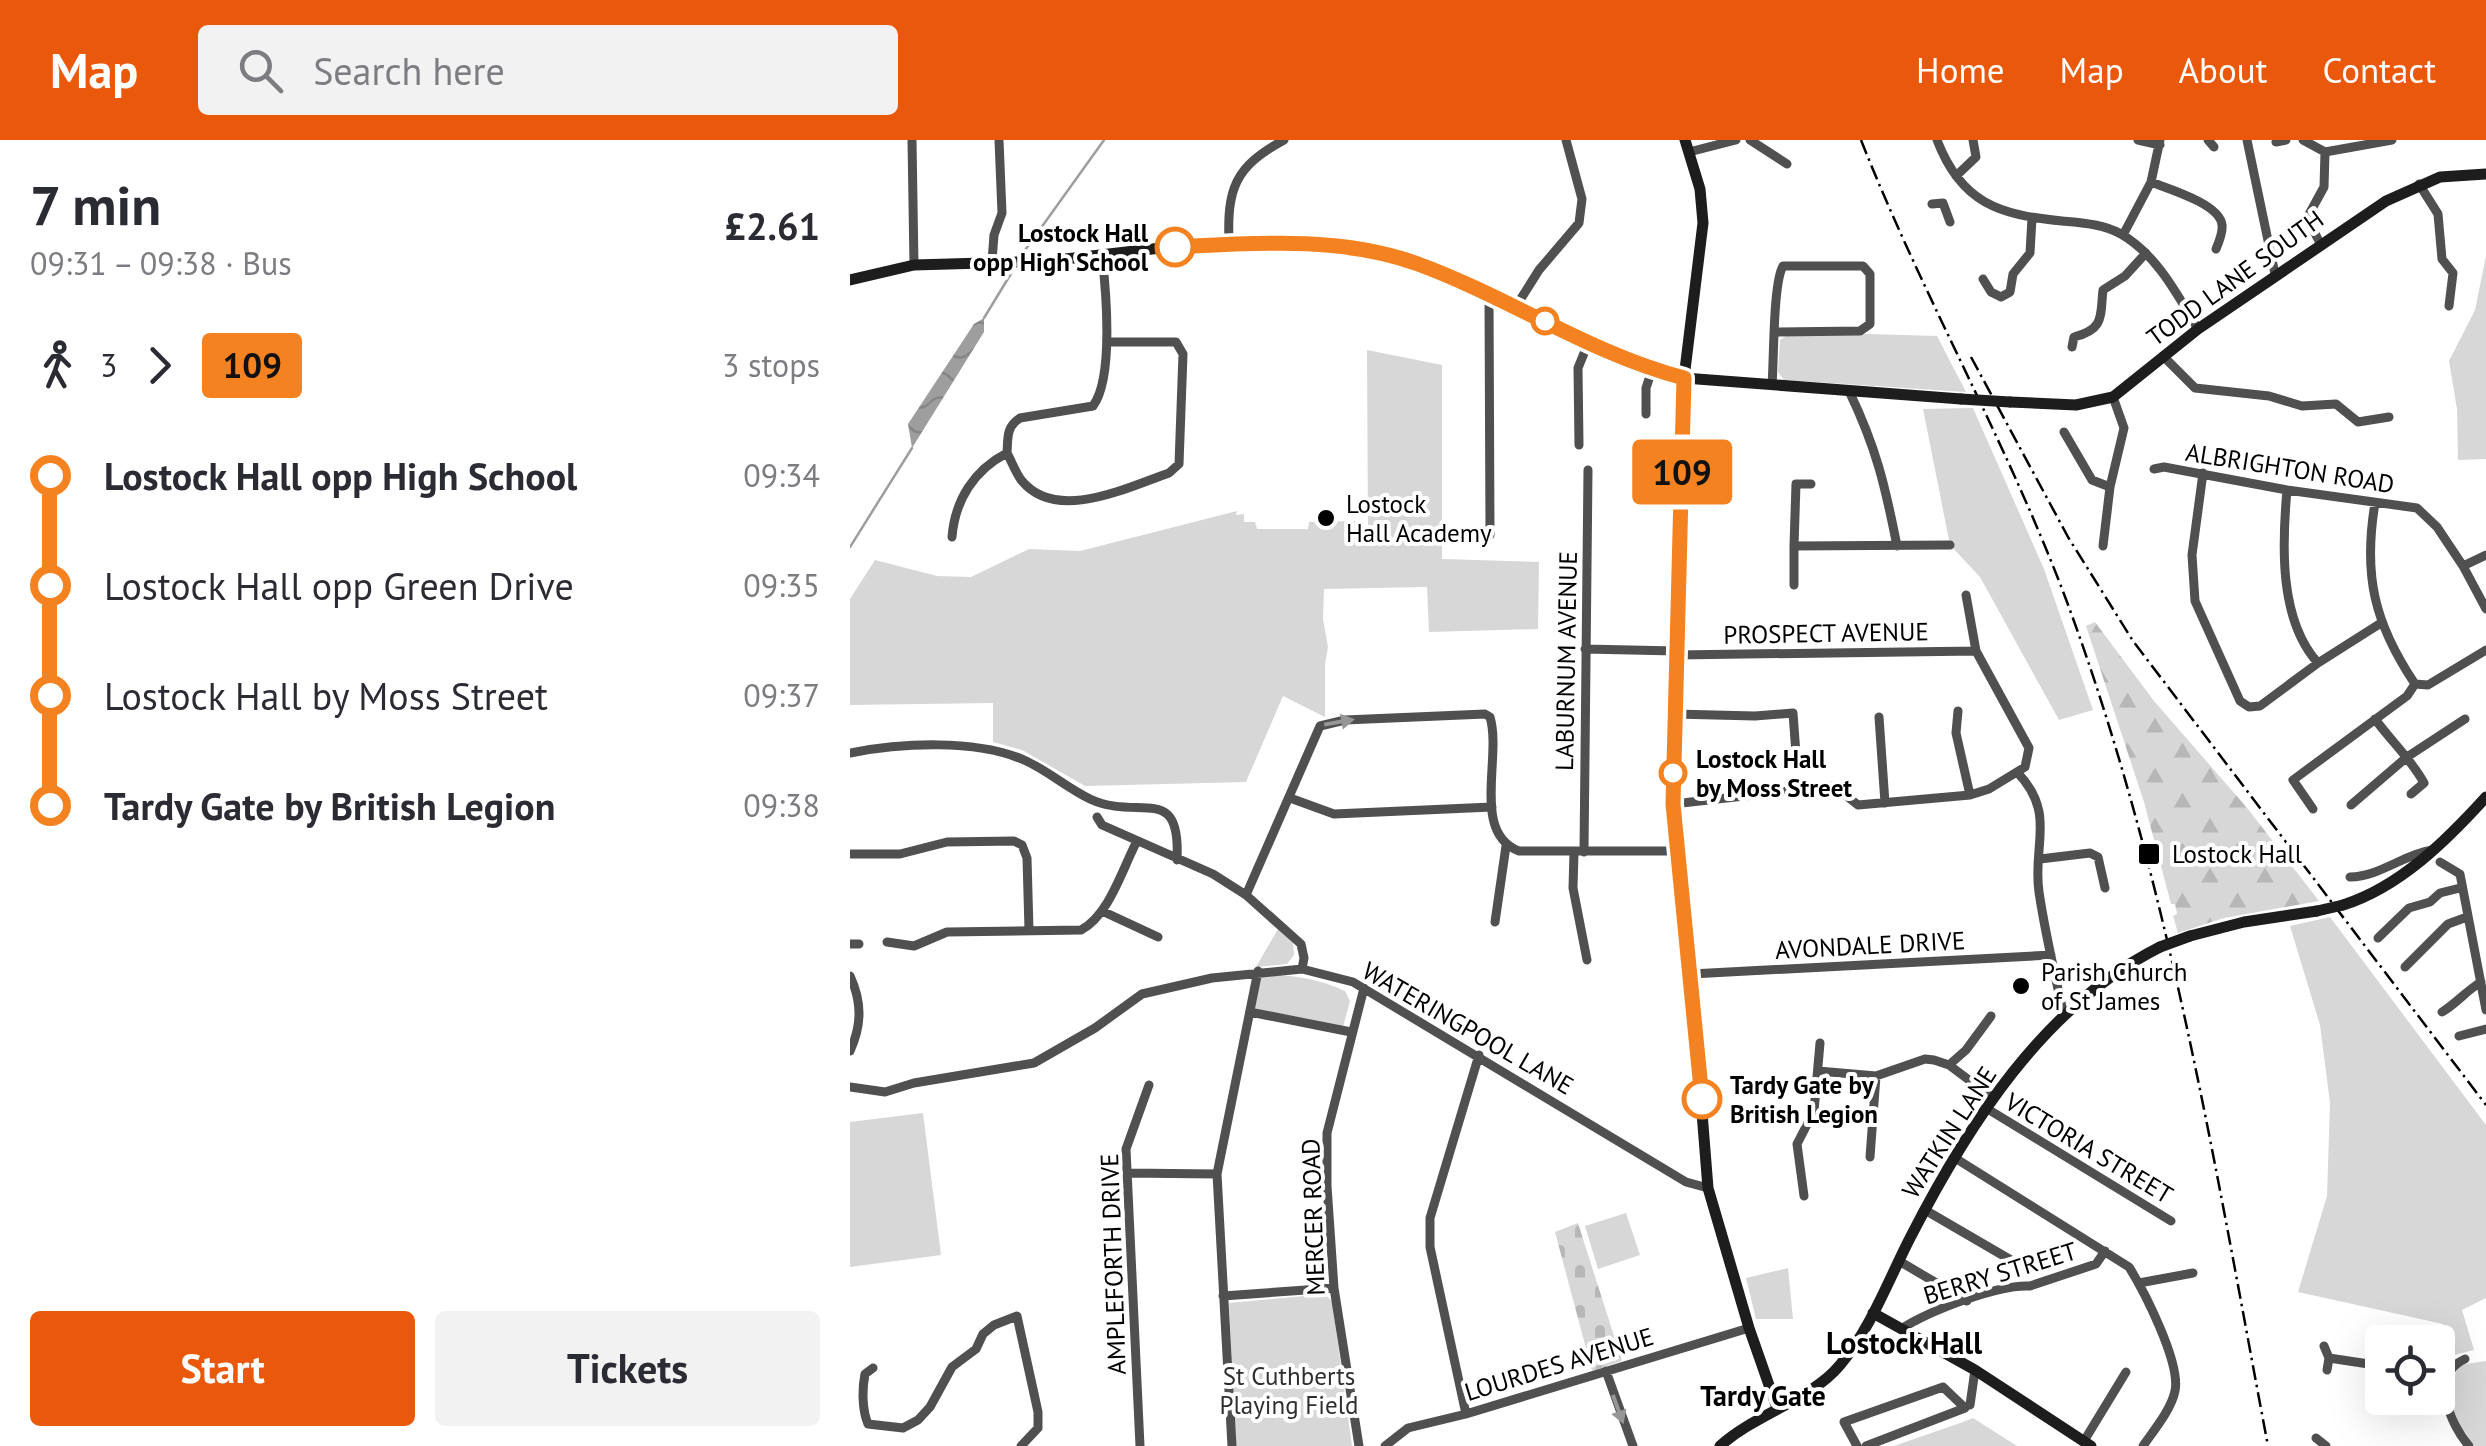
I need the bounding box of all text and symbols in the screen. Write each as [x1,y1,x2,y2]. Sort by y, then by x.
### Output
search box [198,25,898,115]
text: Map [50,39,138,101]
icon: search [233,43,288,98]
text: Search here [313,46,505,95]
text: Home [1916,47,2005,93]
text: Map [2060,47,2124,93]
text: About [2179,47,2267,93]
text: Contact [2322,47,2436,93]
text: 7 min [30,169,161,240]
text: £2.61 [724,201,820,250]
street label: TODD LANE SOUTH [2140,203,2330,353]
place label: Lostock Hall opp High School [973,217,1149,278]
marker: Lostock Hall opp High School [1156,228,1194,266]
text: 09:31 – 09:38 · Bus [30,242,292,284]
unlabelled marker [1532,308,1558,334]
icon: walk [30,338,85,393]
icon: forward [132,338,187,393]
text: 109 [222,342,282,388]
text: 3 [100,344,117,386]
text: 3 stops [722,344,820,386]
street label: ALBRIGHTON ROAD [2183,436,2397,500]
line badge: 109 [1624,440,1740,504]
text: 109 [1652,449,1712,495]
text: Lostock Hall opp High School [104,451,577,500]
text: 09:34 [743,454,820,496]
place label: Lostock Hall Academy [1346,488,1492,549]
marker: Lostock Hall Academy [1315,507,1337,529]
street label: LABURNUM AVENUE [1548,551,1584,771]
text: Lostock Hall opp Green Drive [104,561,574,610]
text: 09:35 [743,564,820,606]
street label: PROSPECT AVENUE [1723,615,1929,651]
text: Lostock Hall by Moss Street [104,671,548,720]
text: 09:37 [743,674,820,716]
one-way arrow [1324,714,1355,730]
place label: Lostock Hall by Moss Street [1696,743,1852,804]
marker: Lostock Hall by Moss Street [1660,760,1686,786]
text: Tardy Gate by British Legion [104,781,555,830]
text: 09:38 [743,784,820,826]
place label: Lostock Hall [2172,838,2303,870]
marker: Lostock Hall [2136,841,2162,867]
street label: AVONDALE DRIVE [1774,924,1966,966]
street label: WATERINGPOOL LANE [1357,954,1579,1102]
place label: Parish Church of St James [2041,956,2187,1017]
marker: Parish Church of St James [2010,975,2032,997]
street label: WATKIN LANE [1895,1060,2003,1204]
place label: Tardy Gate by British Legion [1730,1069,1878,1130]
marker: Tardy Gate by British Legion [1683,1080,1721,1118]
street label: VICTORIA STREET [1998,1085,2179,1211]
street label: MERCER ROAD [1294,1138,1332,1296]
street label: AMPLEFORTH DRIVE [1093,1153,1133,1375]
street label: BERRY STREET [1919,1234,2081,1312]
button: Start [30,1311,415,1426]
button: Tickets [435,1311,820,1426]
street label: LOURDES AVENUE [1461,1320,1657,1408]
district label: Lostock Hall [1826,1323,1982,1362]
map controls [2365,1325,2455,1415]
button: locate [2365,1325,2455,1415]
park label: St Cuthberts Playing Field [1220,1360,1358,1421]
district label: Tardy Gate [1700,1377,1826,1414]
one-way arrow [1611,1394,1626,1424]

